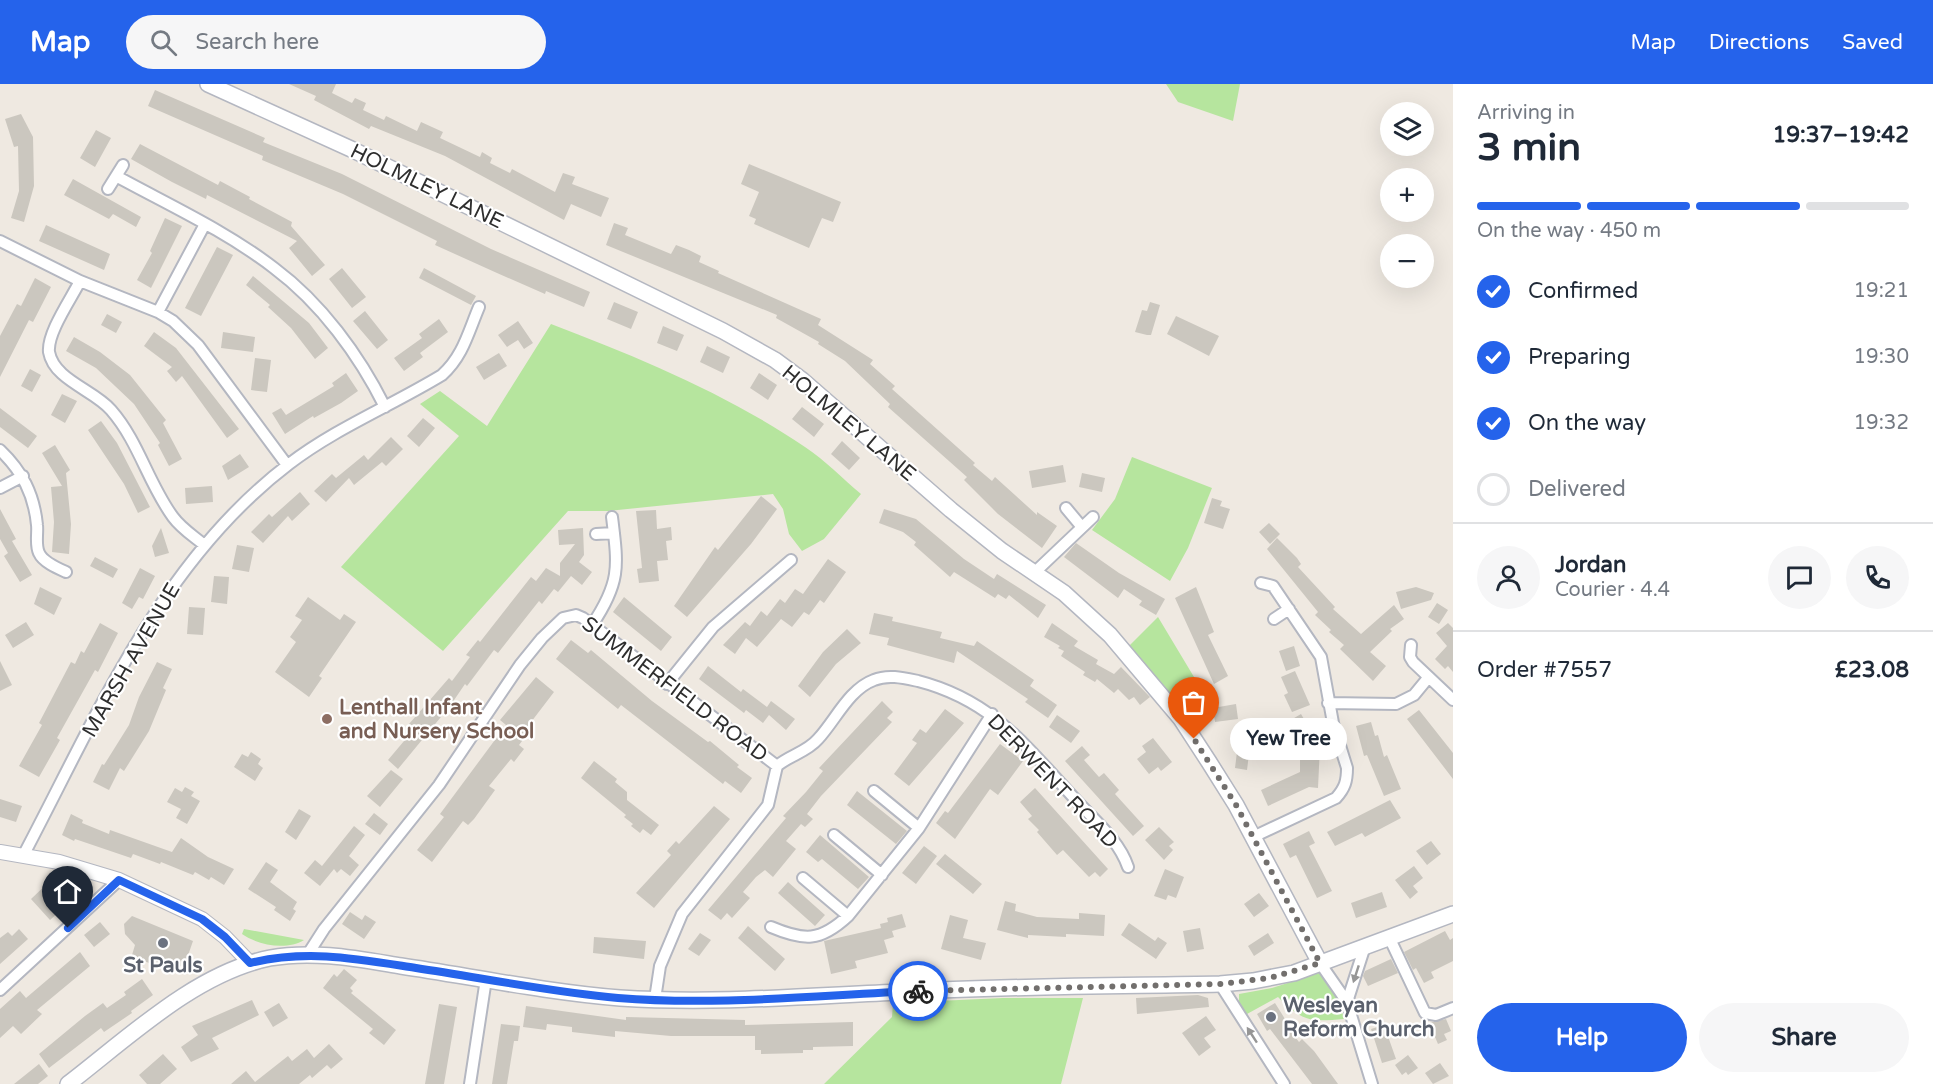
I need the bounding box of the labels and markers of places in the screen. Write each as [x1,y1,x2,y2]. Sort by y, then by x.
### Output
pin [1168,677,1219,739]
place label: Lenthall Infant and Nursery School [339,695,534,744]
marker: Lenthall Infant and Nursery School [320,712,334,726]
callout: Yew Tree [1230,718,1347,760]
pin [42,866,93,928]
marker: St Pauls [156,936,170,950]
place label: St Pauls [123,953,203,978]
place label: Wesleyan Reform Church [1283,993,1435,1042]
marker: Wesleyan Reform Church [1264,1010,1278,1024]

